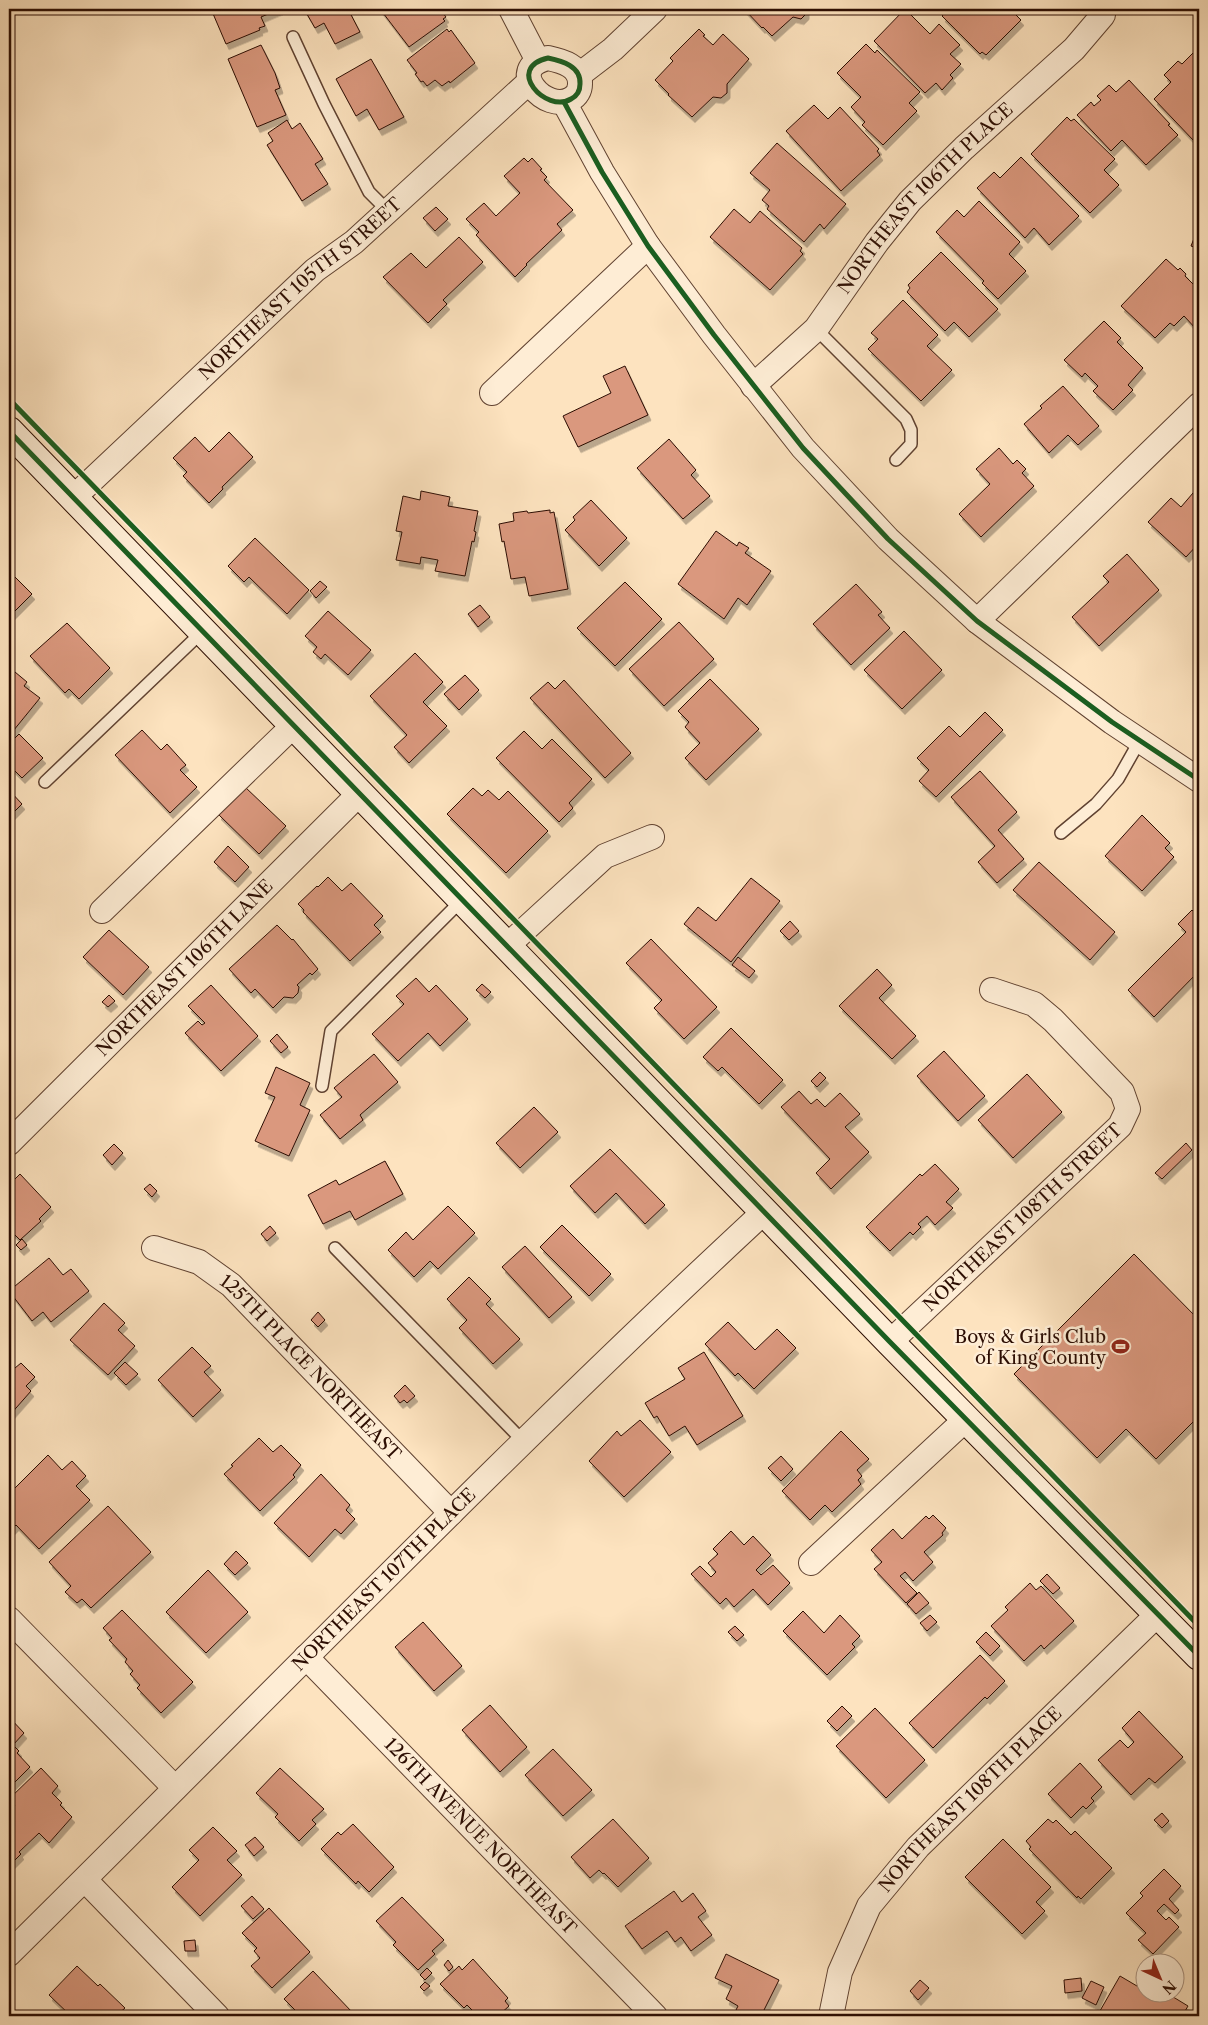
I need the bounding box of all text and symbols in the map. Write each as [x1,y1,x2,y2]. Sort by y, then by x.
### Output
street label: NORTHEAST 106TH PLACE [833,98,1017,298]
street label: NORTHEAST 105TH STREET [194,193,406,385]
street label: NORTHEAST 106TH LANE [92,875,278,1061]
street label: NORTHEAST 108TH STREET [919,1118,1127,1316]
street label: 125TH PLACE NORTHEAST [216,1270,406,1465]
place label: Boys & Girls Club of King County [955,1326,1107,1369]
sports icon: Boys & Girls Club of King County [1110,1337,1130,1357]
street label: NORTHEAST 107TH PLACE [288,1484,480,1676]
street label: NORTHEAST 108TH PLACE [874,1702,1066,1897]
street label: 126TH AVENUE NORTHEAST [380,1733,581,1940]
north arrow [1136,1952,1186,2002]
text: N [1158,1977,1180,1998]

